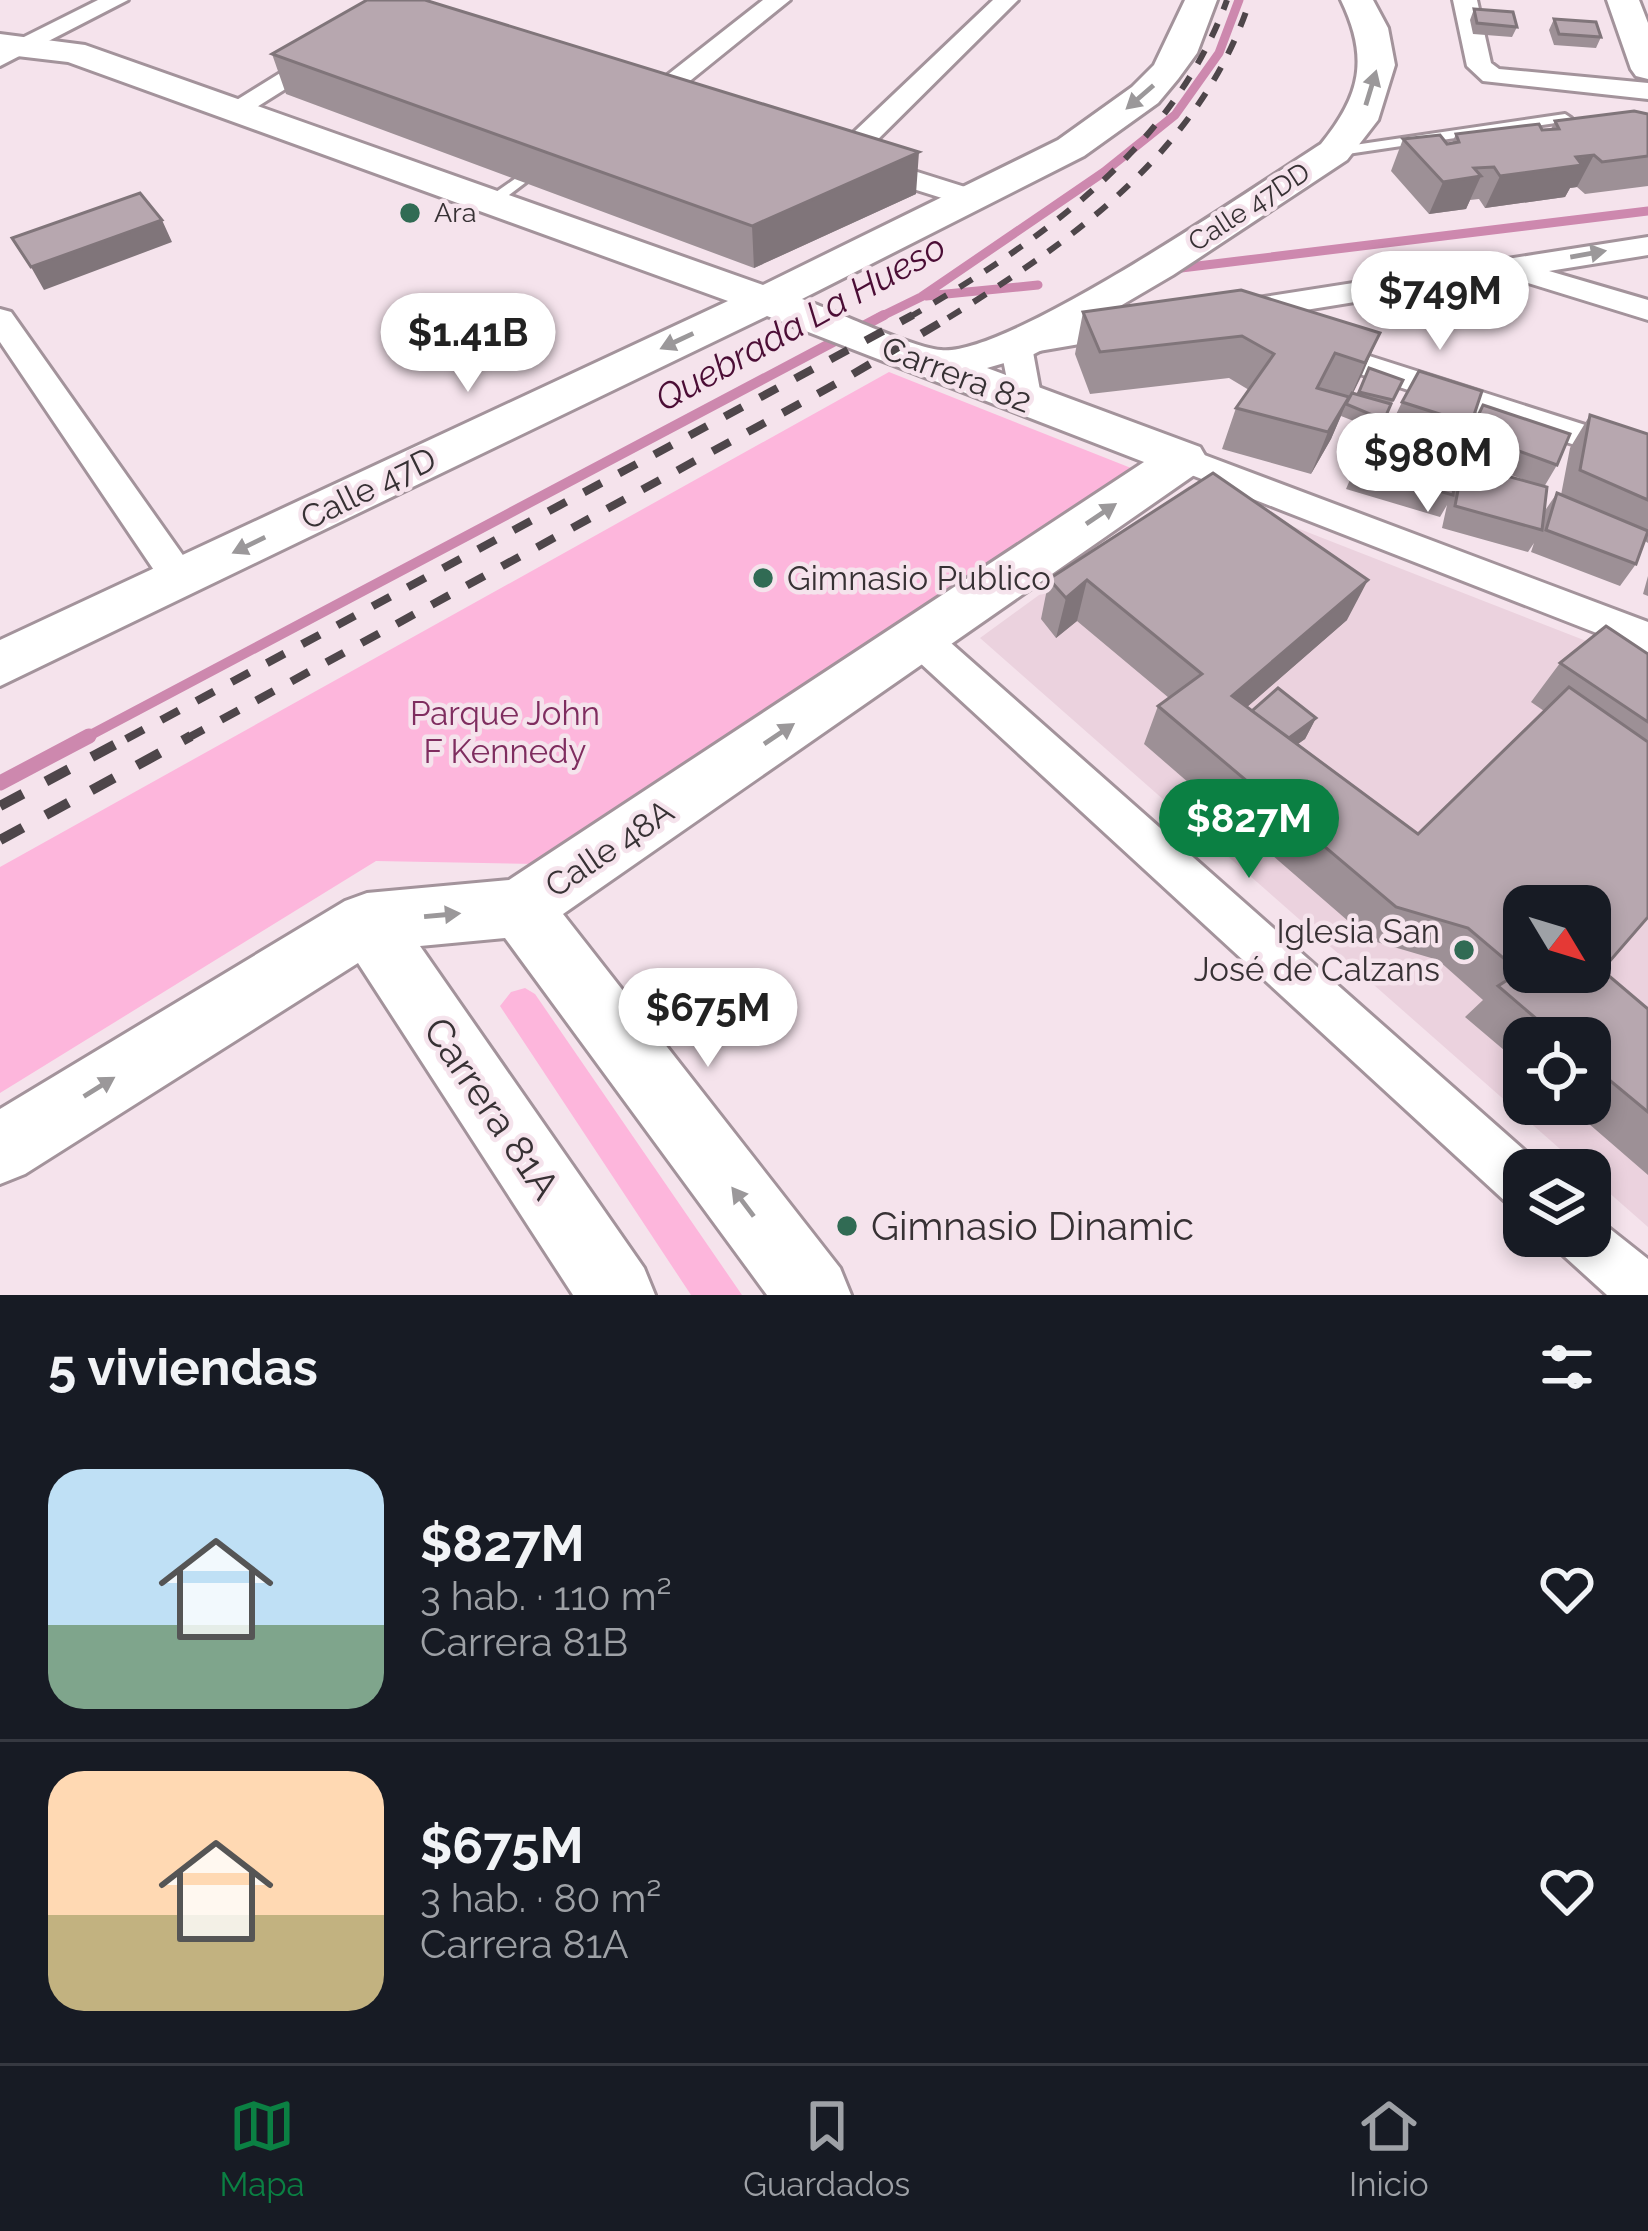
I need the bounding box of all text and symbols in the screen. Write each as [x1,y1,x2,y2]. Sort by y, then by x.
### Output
one-way arrow [1363,69,1381,106]
one-way arrow [1125,83,1155,110]
street label: Calle 47DD [1182,156,1315,257]
place label: Ara [434,197,476,228]
marker: Ara [397,200,423,226]
water label: Quebrada La Hueso [648,225,952,419]
one-way arrow [1570,245,1607,264]
pin: $749M [1356,251,1524,353]
text: $749M [1378,267,1502,313]
pin: $1.41B [370,293,566,395]
text: $1.41B [408,309,528,355]
street label: Carrera 82 [876,328,1037,421]
one-way arrow [659,331,694,351]
pin: $980M [1344,413,1512,515]
text: $980M [1364,429,1492,475]
street label: Calle 47D [294,439,442,538]
one-way arrow [1084,503,1117,525]
one-way arrow [231,535,266,555]
place label: Gimnasio Publico [787,559,1051,598]
marker: Gimnasio Publico [750,565,776,591]
park label: Parque John F Kennedy [410,694,600,771]
one-way arrow [763,723,795,746]
pin: $827M [1165,779,1333,881]
street label: Calle 48A [538,791,681,905]
text: $827M [1186,795,1312,841]
north arrow [1503,885,1611,993]
map controls [1503,885,1611,1257]
one-way arrow [424,905,461,924]
place label: Iglesia San José de Calzans [1194,912,1440,989]
marker: Iglesia San José de Calzans [1451,937,1477,963]
pin: $675M [624,968,792,1070]
text: $675M [645,984,771,1030]
street label: Carrera 81A [415,1009,569,1207]
button: locate [1503,1017,1611,1125]
one-way arrow [82,1077,116,1098]
button: layers [1503,1149,1611,1257]
one-way arrow [731,1186,755,1218]
place label: Gimnasio Dinamic [871,1203,1194,1249]
marker: Gimnasio Dinamic [834,1213,860,1239]
icon: filters [1534,1334,1600,1400]
text: 5 viviendas [48,1337,318,1397]
text: $827M [420,1513,585,1573]
icon: home [144,1517,288,1661]
icon: heart [1534,1556,1600,1622]
text: 3 hab. · 110 m² [420,1573,672,1619]
text: Carrera 81B [420,1619,628,1665]
text: $675M [420,1815,584,1875]
icon: home [144,1819,288,1963]
icon: heart [1534,1858,1600,1924]
text: 3 hab. · 80 m² [420,1875,661,1921]
text: Carrera 81A [420,1921,629,1967]
tab: Mapa [219,2093,305,2204]
tab: Guardados [743,2093,910,2204]
tab: Inicio [1349,2093,1429,2204]

